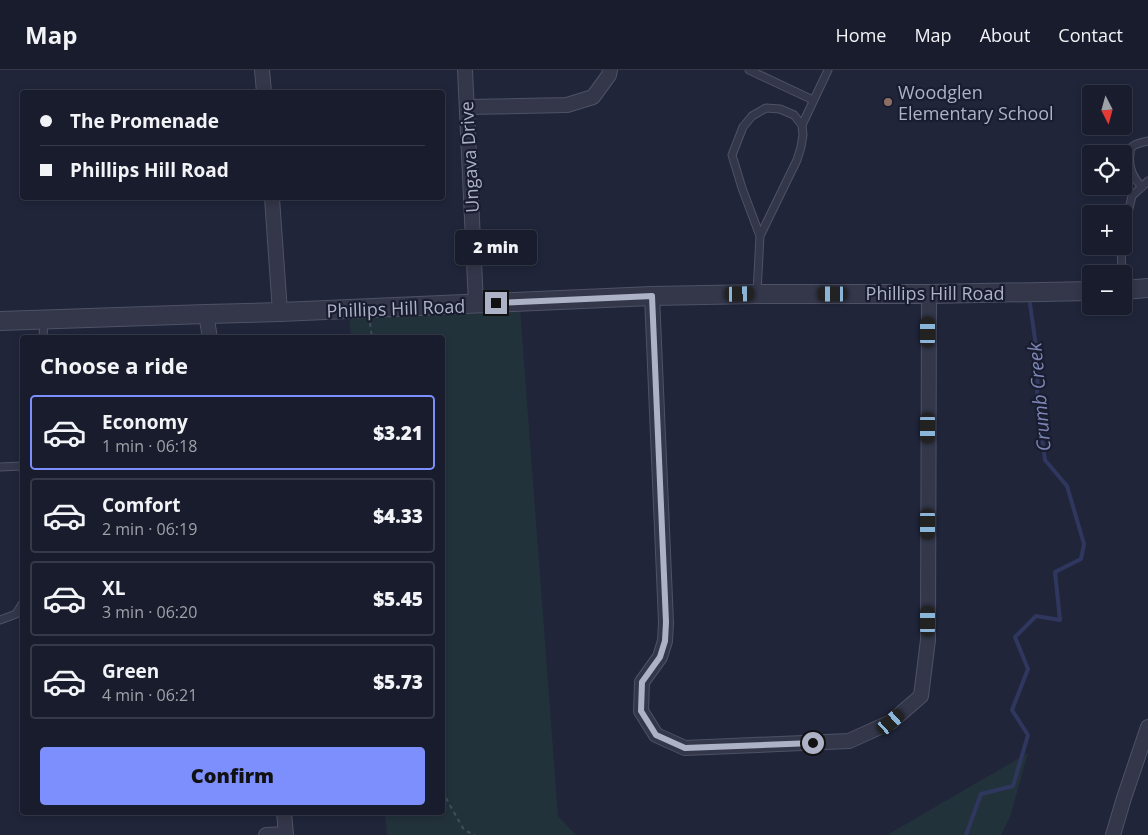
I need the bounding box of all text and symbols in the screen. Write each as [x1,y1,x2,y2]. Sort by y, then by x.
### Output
text: Map [25,18,77,51]
text: Home [836,23,886,47]
text: Map [914,23,952,47]
text: About [980,23,1030,47]
text: Contact [1058,23,1123,47]
place label: Woodglen Elementary School [898,80,1054,125]
north arrow [1082,85,1132,135]
map controls [1082,85,1132,315]
marker: Woodglen Elementary School [882,96,894,108]
street label: Ungava Drive [454,101,484,213]
text: The Promenade [70,108,219,134]
button: locate [1082,145,1132,195]
text: Phillips Hill Road [70,157,229,183]
button: + [1082,205,1132,255]
callout: 2 min [455,230,537,266]
text: 2 min [473,236,519,258]
button: − [1082,265,1132,315]
street label: Phillips Hill Road [866,281,1004,305]
car [724,286,755,302]
car [818,287,848,302]
route end [485,292,507,314]
street label: Phillips Hill Road [326,294,466,322]
car [920,317,935,347]
water label: Crumb Creek [1021,341,1057,452]
text: Choose a ride [40,350,188,380]
text: Economy [102,409,188,435]
icon: car [42,410,87,455]
car [920,413,935,443]
text: $3.21 [373,420,423,446]
text: 1 min · 06:18 [102,435,197,457]
text: Comfort [102,492,181,518]
icon: car [42,493,87,538]
text: $4.33 [373,503,423,529]
car [920,509,935,539]
text: 2 min · 06:19 [102,518,197,540]
text: XL [102,575,125,601]
icon: car [42,576,87,621]
text: $5.45 [373,586,423,612]
text: 3 min · 06:20 [102,601,197,623]
car [920,606,935,636]
text: Green [102,658,159,684]
icon: car [42,659,87,704]
text: $5.73 [373,669,423,695]
text: 4 min · 06:21 [102,684,197,706]
car [874,706,907,738]
route start [802,732,824,754]
button: Confirm [40,747,425,805]

